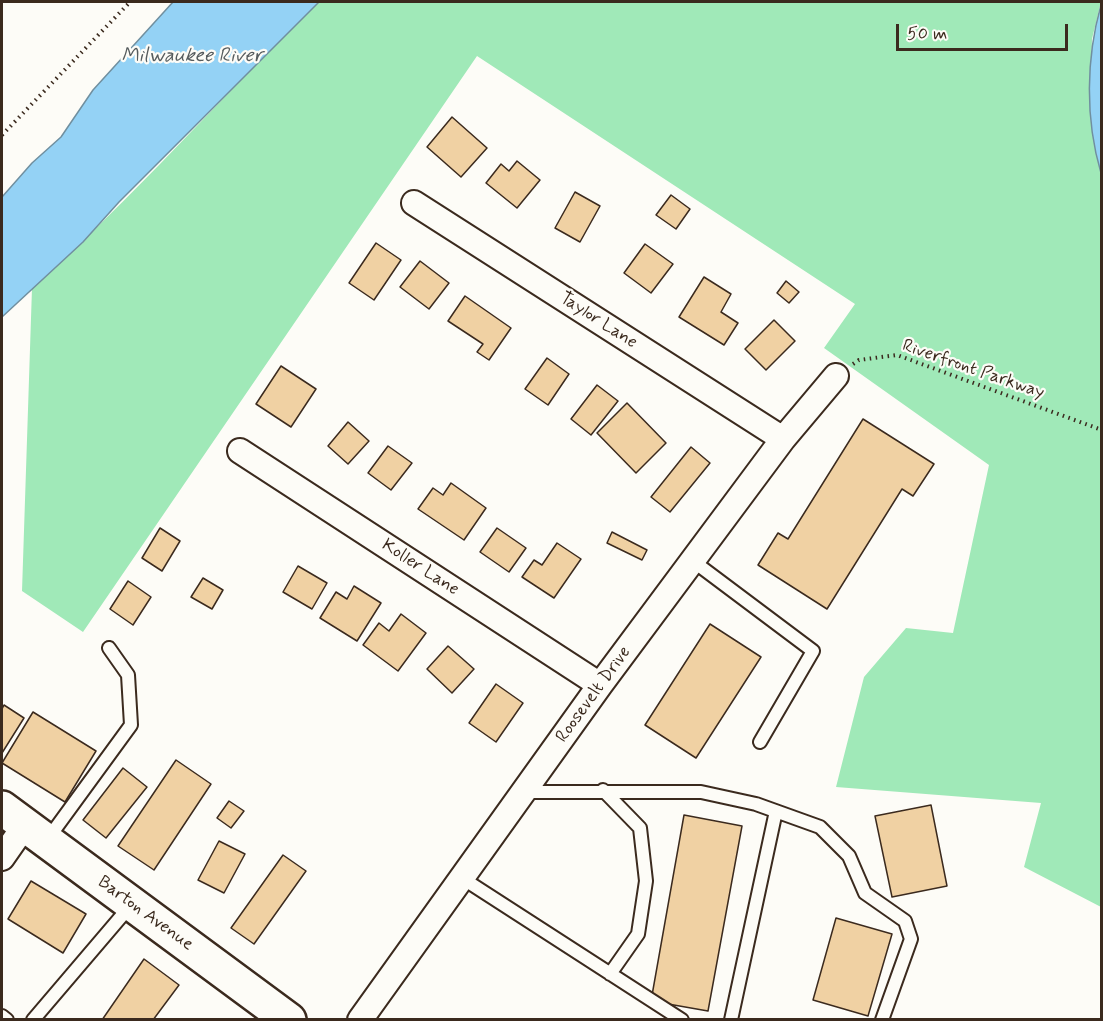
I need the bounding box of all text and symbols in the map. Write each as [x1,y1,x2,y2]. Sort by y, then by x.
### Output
scale bar [899,12,1072,50]
text: 50 m [907,22,947,46]
water label: Milwaukee River [121,45,263,69]
street label: Taylor Lane [555,288,641,354]
street label: Riverfront Parkway [899,336,1047,404]
street label: Koller Lane [377,535,463,601]
street label: Roosevelt Drive [552,643,636,747]
street label: Barton Avenue [93,872,197,956]

